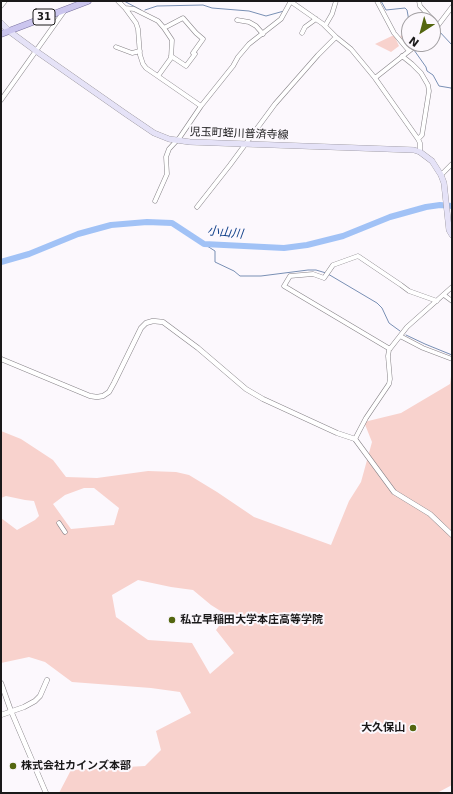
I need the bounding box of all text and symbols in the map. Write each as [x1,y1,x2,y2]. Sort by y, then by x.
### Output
road number: 31 [33,9,55,25]
north arrow [401,12,441,52]
text: N [407,33,422,49]
street label: 児玉町蛭川普済寺線 [189,126,289,142]
water label: 小山川 [206,224,244,242]
place label: 私立早稲田大学本庄高等学院 [180,613,323,627]
marker: 私立早稲田大学本庄高等学院 [167,615,177,625]
place label: 大久保山 [361,721,405,735]
marker: 大久保山 [408,723,418,733]
place label: 株式会社カインズ本部 [21,759,131,773]
marker: 株式会社カインズ本部 [8,761,18,771]

